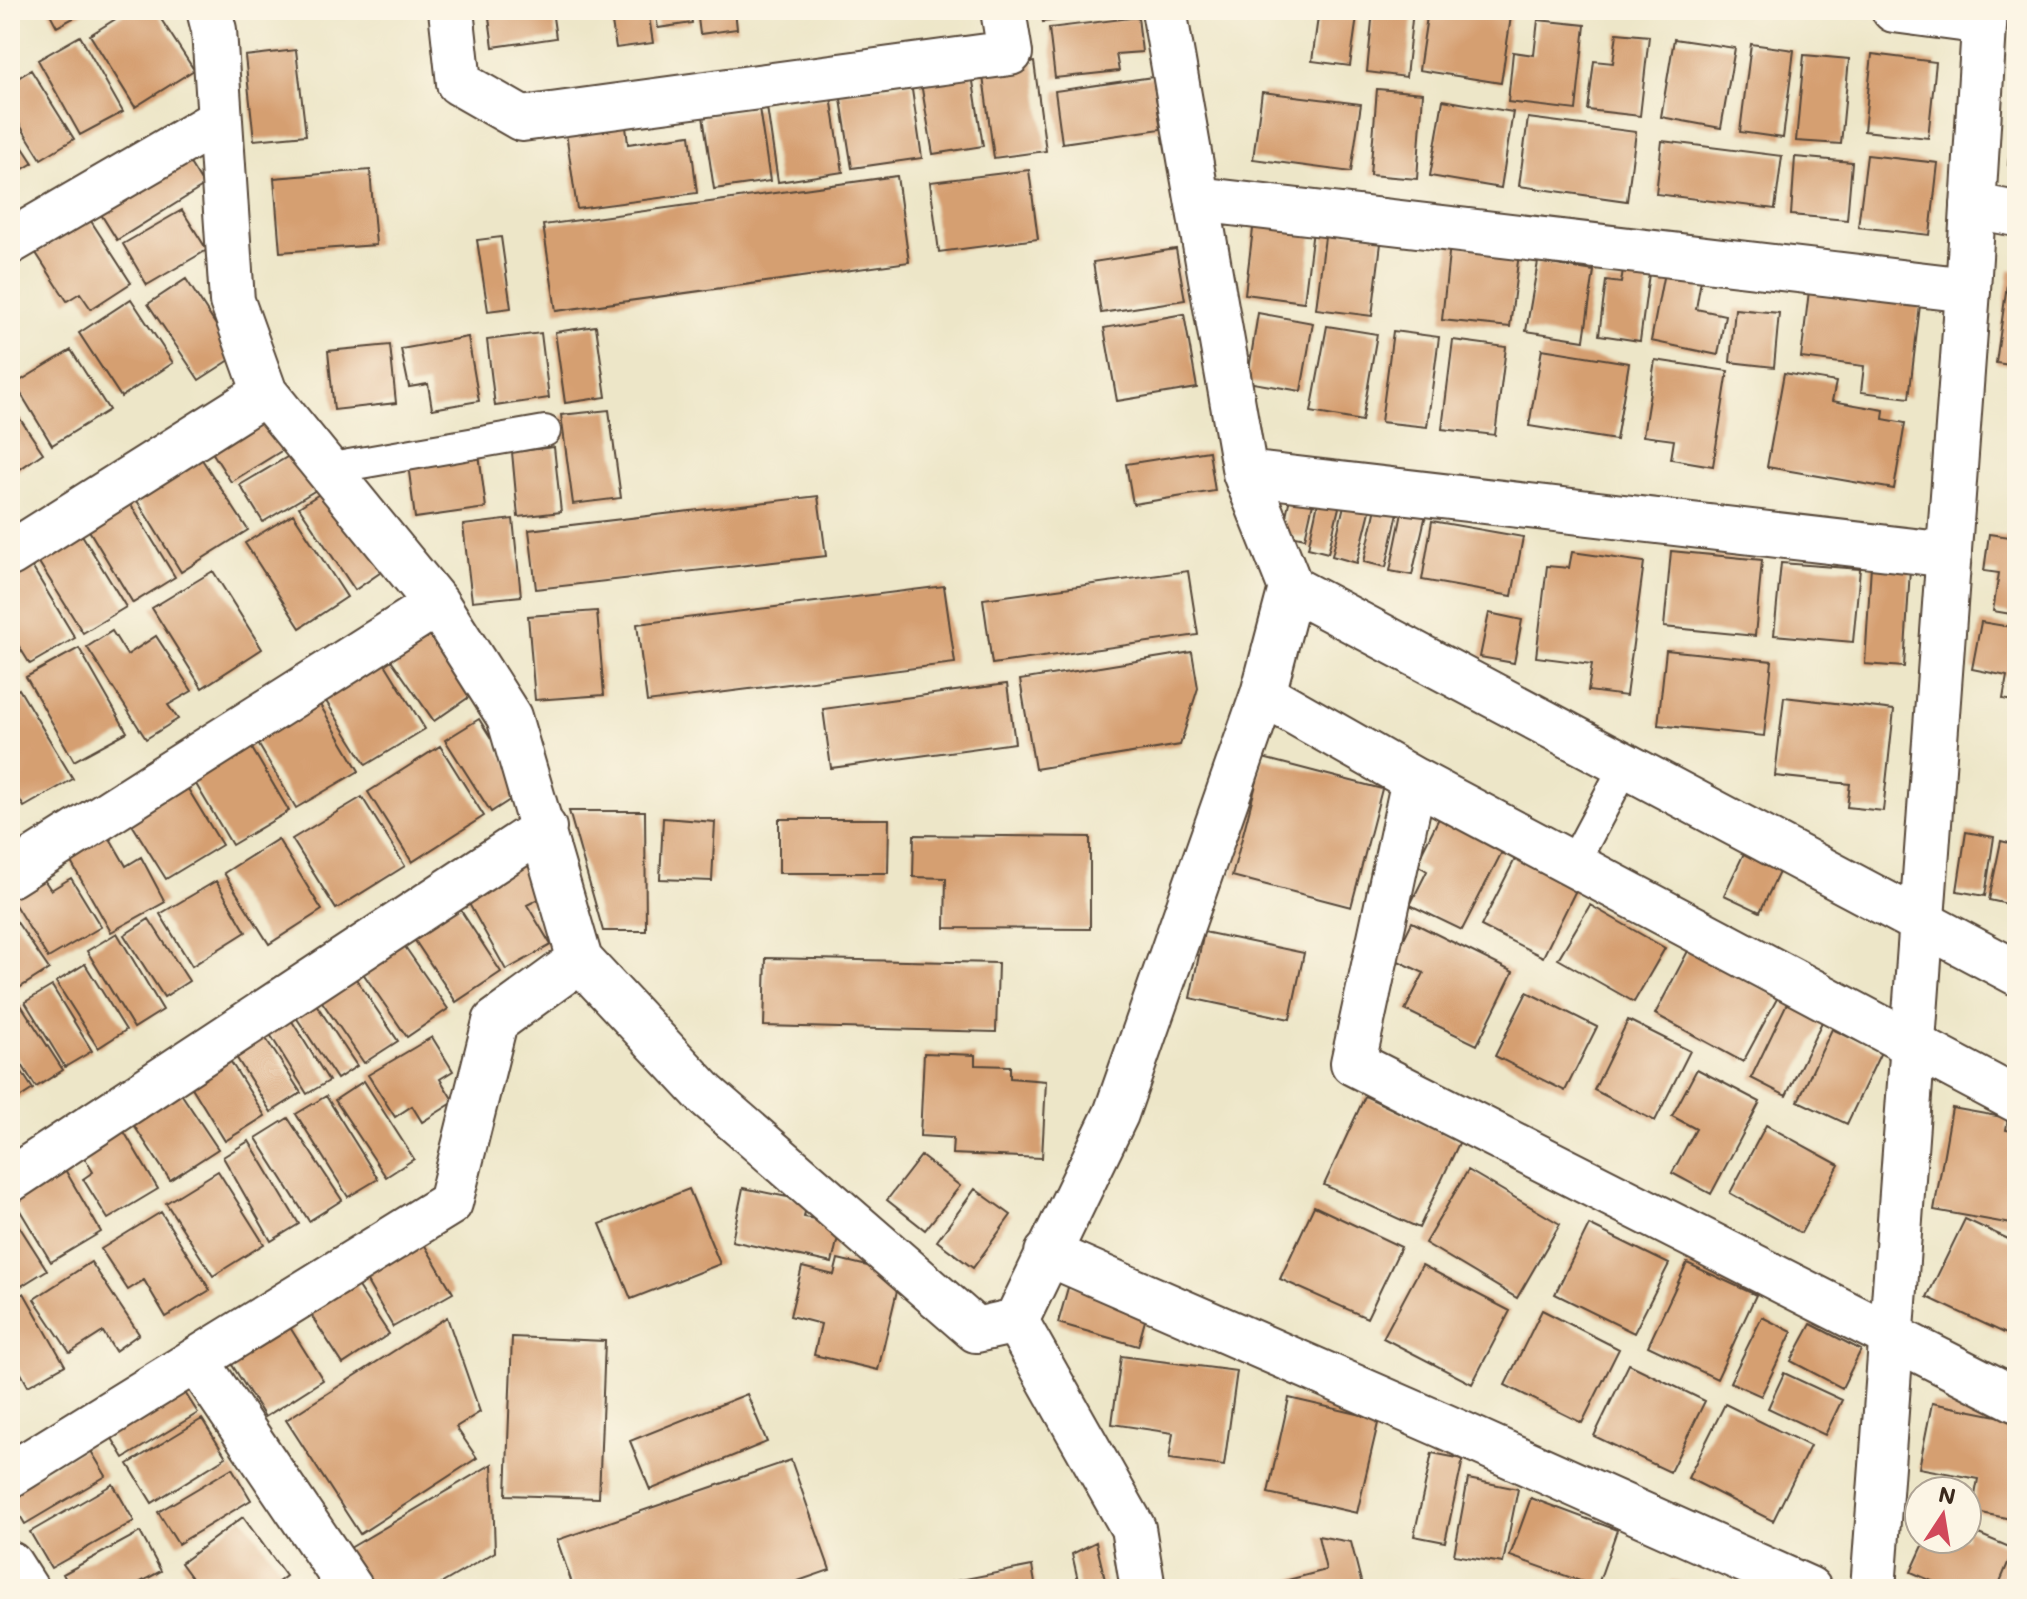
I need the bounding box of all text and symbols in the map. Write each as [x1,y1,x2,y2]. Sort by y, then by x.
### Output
north arrow [1903,1475,1983,1555]
text: N [1936,1479,1958,1511]

